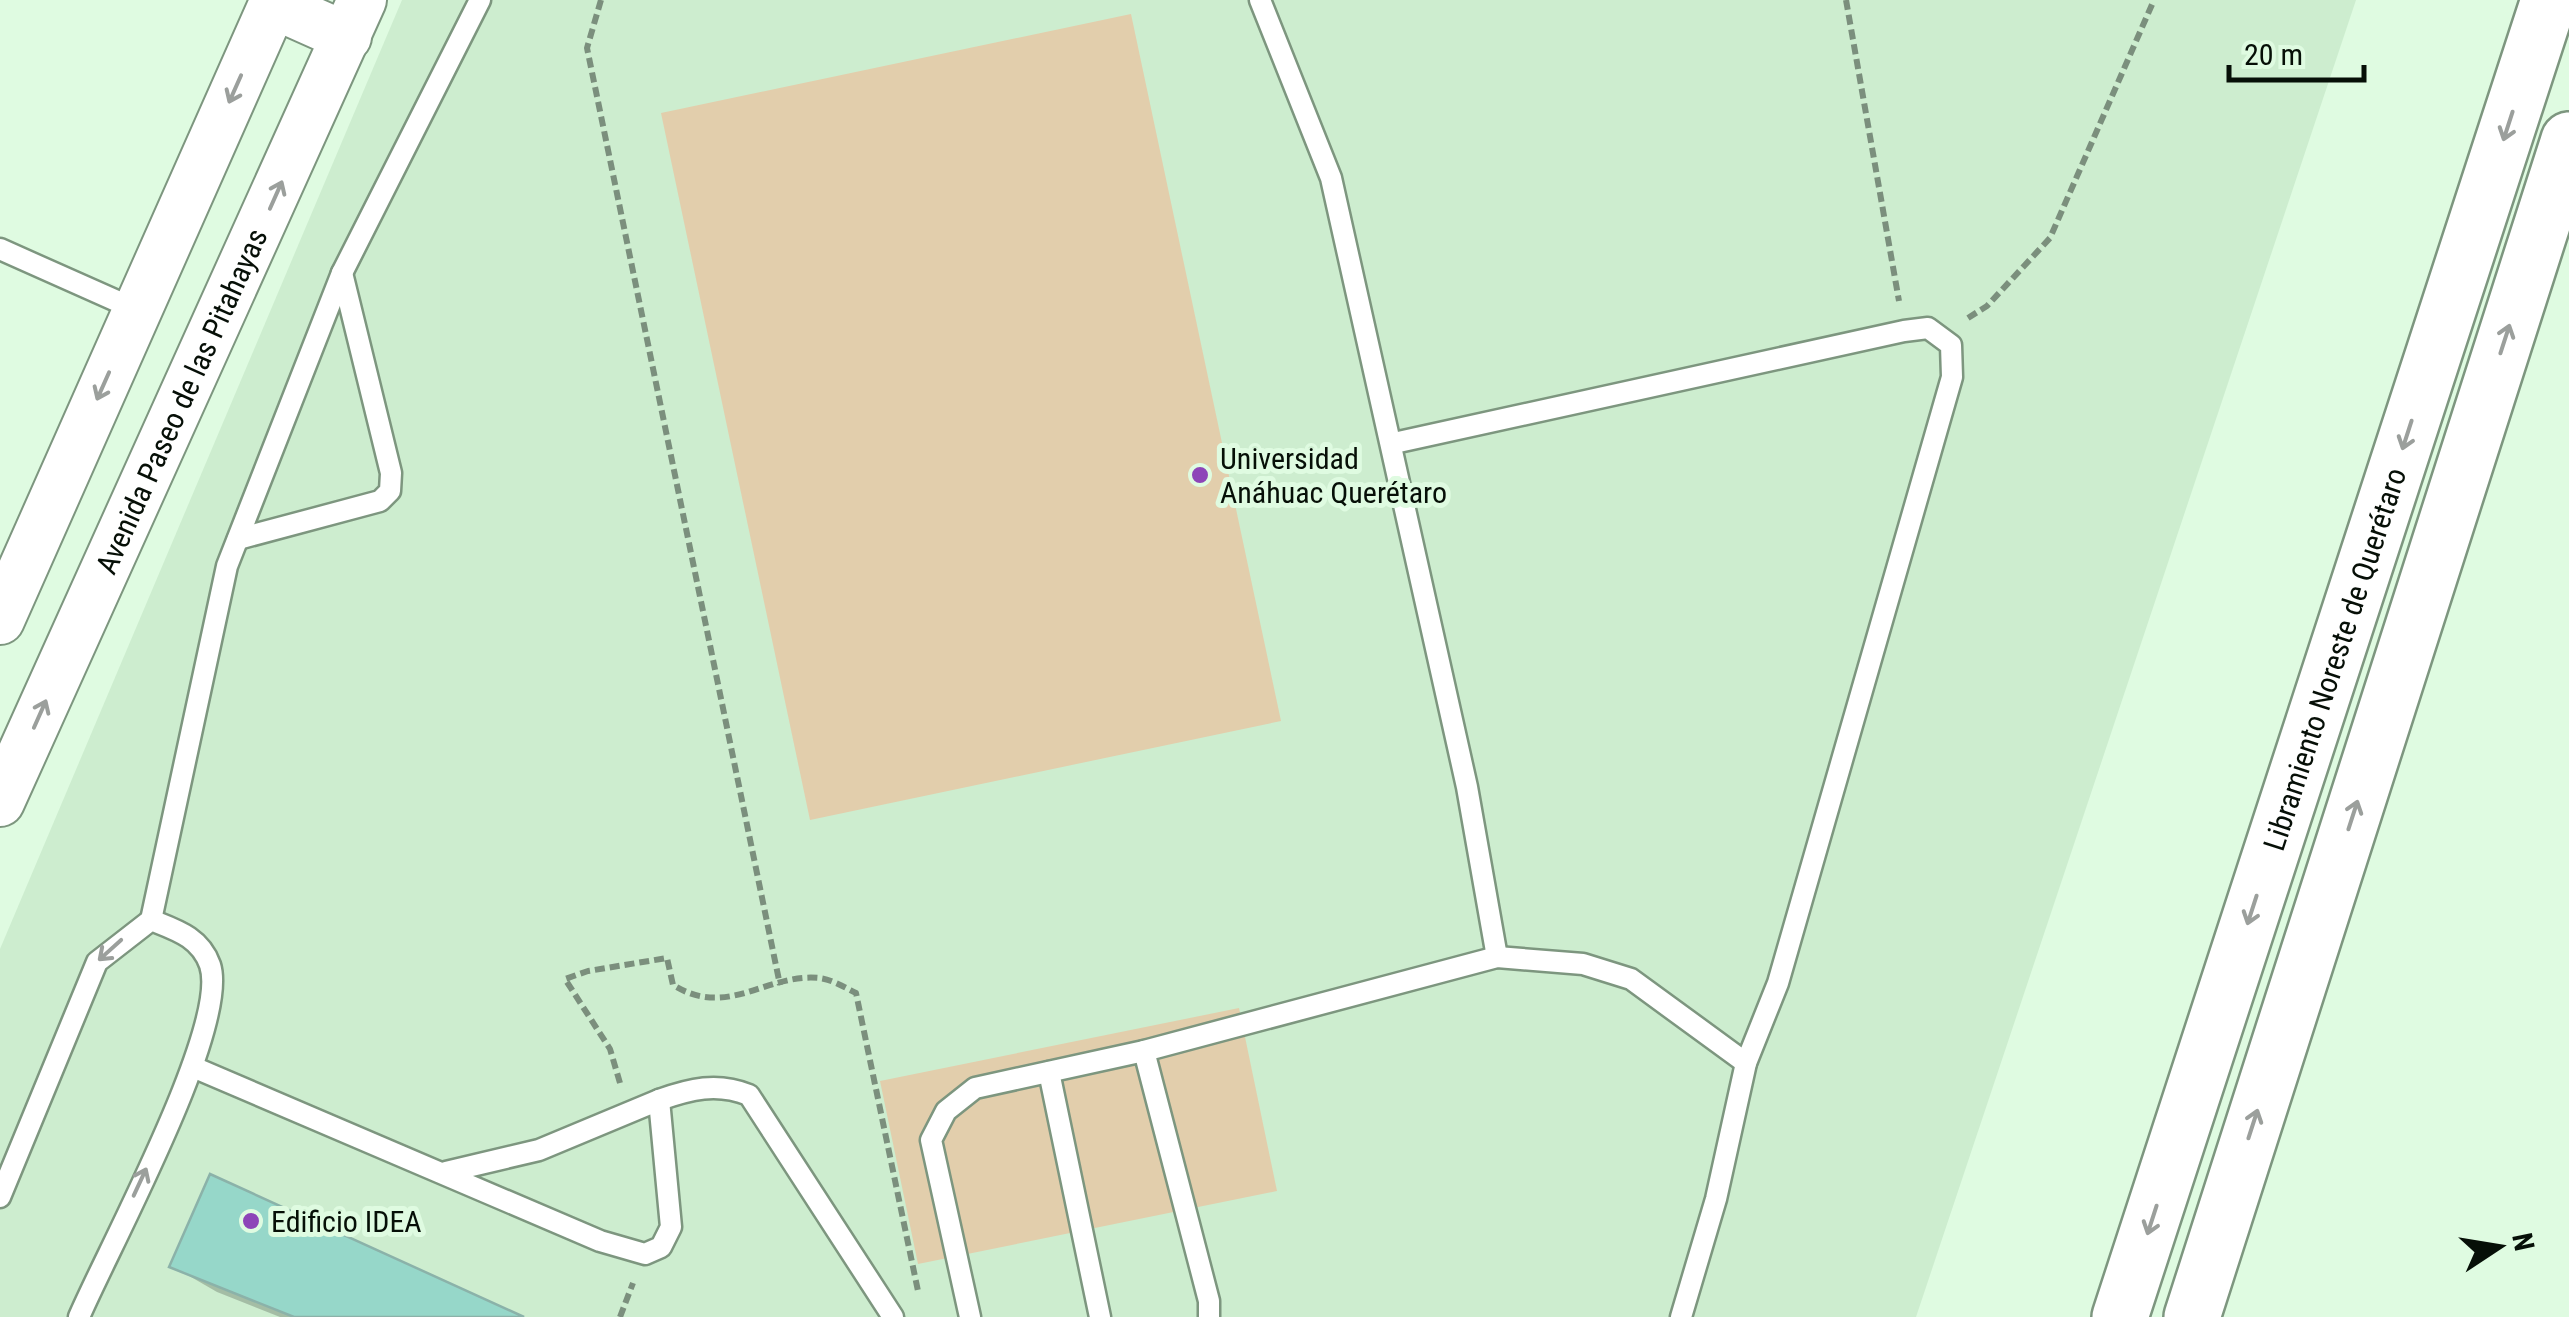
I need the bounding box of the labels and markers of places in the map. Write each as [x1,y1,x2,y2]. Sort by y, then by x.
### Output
place label: Universidad Anáhuac Querétaro [1220,441,1447,510]
marker: Universidad Anáhuac Querétaro [1189,464,1211,486]
place label: Edificio IDEA [271,1204,422,1239]
marker: Edificio IDEA [240,1210,262,1232]

